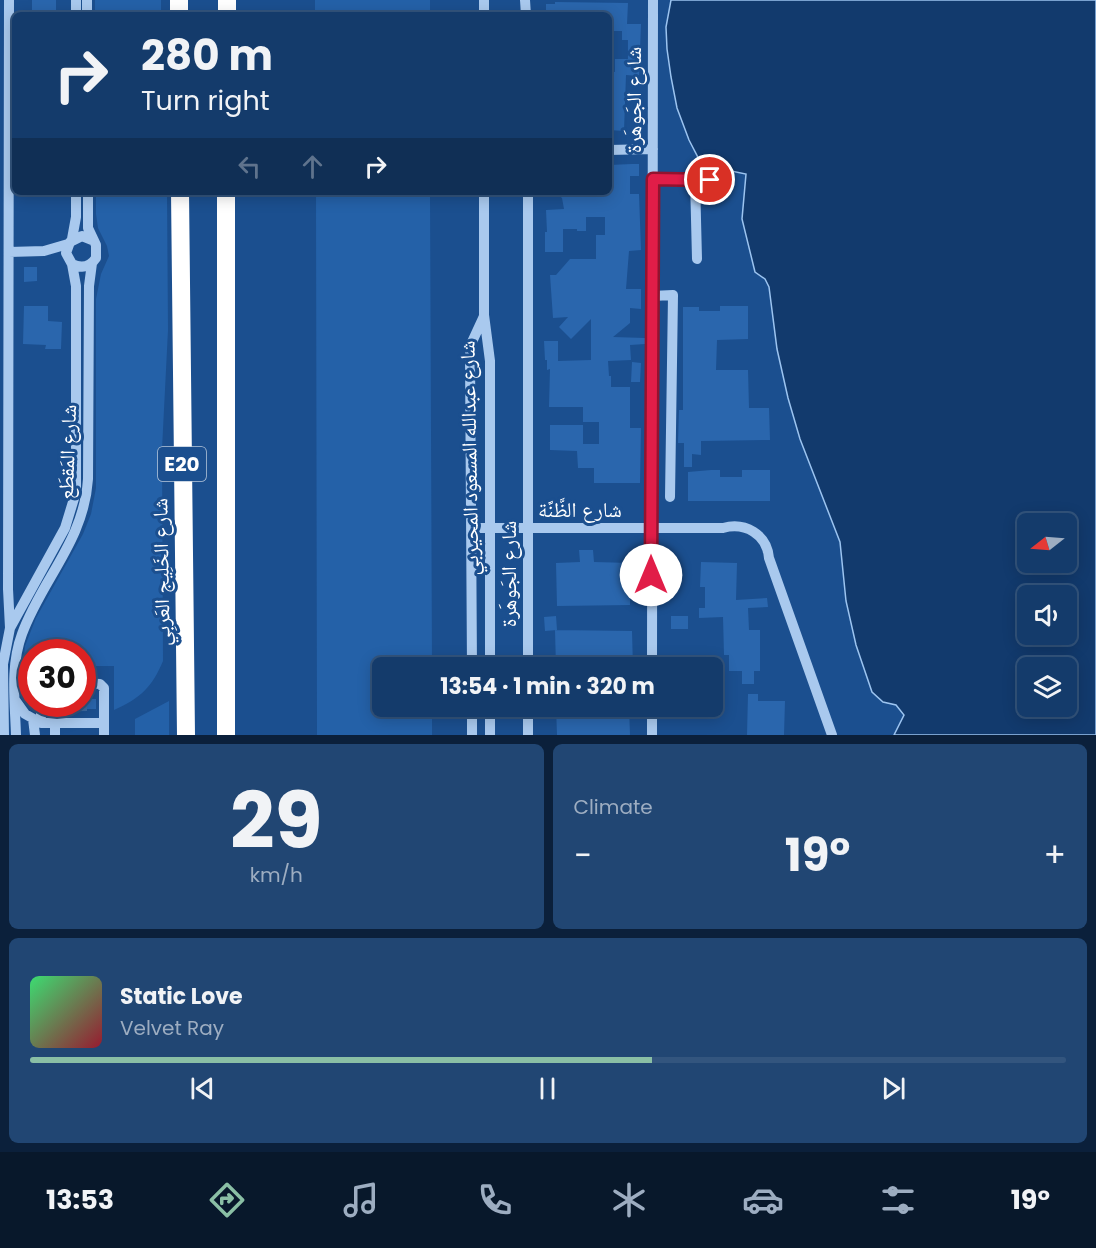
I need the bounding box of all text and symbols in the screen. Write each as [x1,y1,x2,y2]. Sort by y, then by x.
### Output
text: 280 m [141,26,273,85]
icon: right [42,36,120,114]
street label: شارع الجَوهَرة [619,47,648,153]
text: Turn right [141,82,270,119]
icon: left [233,150,266,183]
icon: ahead [296,150,329,183]
icon: right [359,150,392,183]
pin [684,154,735,205]
icon: arrive [693,163,726,196]
street label: شارع عبدالله المسعود المحيربي [452,340,488,576]
street label: شارع المَقطَع [51,404,83,500]
road number: E20 [158,447,206,481]
street label: شارع الظَّنَّة [538,495,622,524]
street label: شارع الخَلِيج العَربِي [145,498,179,646]
north arrow [1017,513,1077,573]
map controls [1017,513,1077,717]
street label: شارع الجَوهَرة [494,521,523,627]
position arrow [619,543,683,607]
button: sound [1017,585,1077,645]
speed limit sign: 30 [18,639,96,717]
button: layers [1017,657,1077,717]
text: 13:54 · 1 min · 320 m [440,671,655,702]
text: 29 [230,766,323,875]
text: Climate [574,793,653,821]
text: 19° [785,824,850,887]
text: − [574,832,592,879]
text: + [1043,832,1066,879]
text: km/h [250,861,303,889]
text: Static Love [120,981,243,1012]
text: Velvet Ray [120,1014,224,1042]
icon: previous [186,1072,219,1105]
icon: pause [531,1072,564,1105]
icon: next [877,1072,910,1105]
icon: directions [206,1179,248,1221]
icon: music [340,1179,382,1221]
icon: phone [474,1179,516,1221]
icon: climate [608,1179,650,1221]
icon: car [742,1179,784,1221]
icon: filters [877,1179,919,1221]
text: 13:53 [46,1181,114,1218]
text: 19° [1011,1181,1050,1218]

